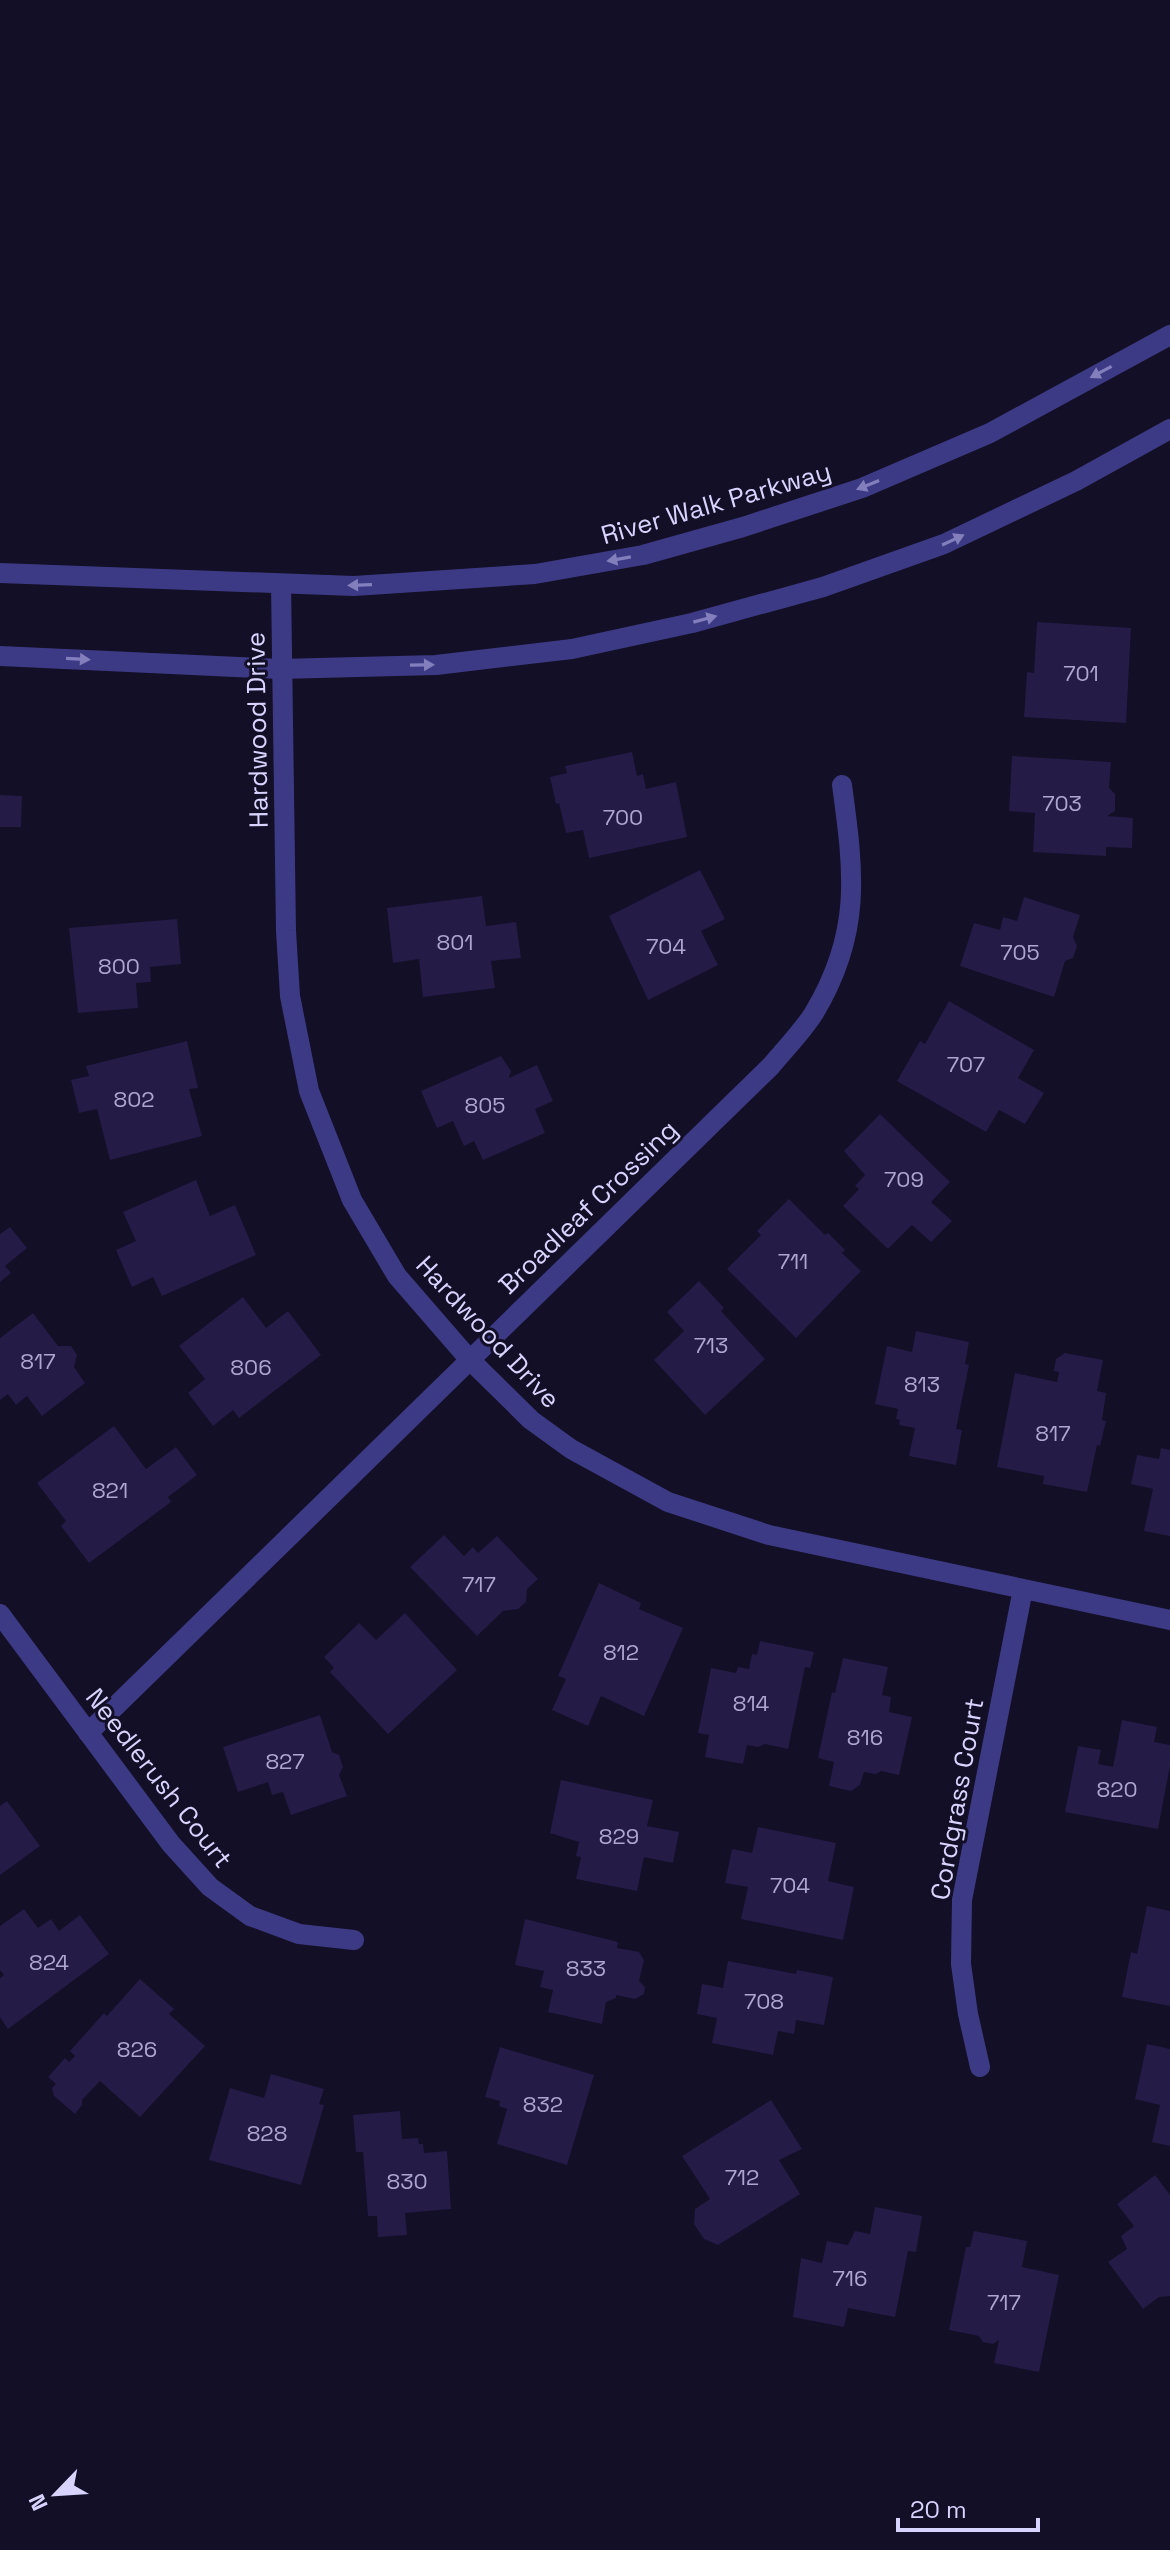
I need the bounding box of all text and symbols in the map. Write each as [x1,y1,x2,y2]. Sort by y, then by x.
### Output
one-way arrow [1090,365,1113,379]
street label: River Walk Parkway [597,454,835,552]
one-way arrow [856,479,880,492]
one-way arrow [941,533,964,547]
one-way arrow [606,554,631,566]
one-way arrow [347,579,373,592]
one-way arrow [693,613,718,625]
street label: Hardwood Drive [238,631,276,829]
one-way arrow [66,653,91,666]
one-way arrow [410,659,435,671]
house number: 701 [1063,659,1099,687]
house number: 703 [1042,789,1082,817]
house number: 700 [603,803,643,831]
house number: 801 [436,928,474,956]
house number: 704 [646,932,686,960]
house number: 705 [1000,938,1040,966]
house number: 800 [98,952,140,980]
house number: 707 [947,1050,985,1078]
house number: 802 [113,1085,155,1113]
house number: 805 [465,1091,506,1119]
street label: Broadleaf Crossing [491,1113,685,1301]
house number: 709 [884,1165,924,1193]
house number: 711 [778,1247,808,1275]
street label: Hardwood Drive [409,1249,567,1415]
house number: 713 [694,1331,728,1359]
house number: 817 [20,1347,56,1375]
house number: 806 [230,1353,272,1381]
house number: 813 [904,1370,940,1398]
house number: 817 [1035,1419,1071,1447]
house number: 821 [92,1476,128,1504]
house number: 717 [462,1570,496,1598]
house number: 812 [603,1638,639,1666]
street label: Needlerush Court [78,1681,240,1875]
house number: 814 [733,1689,770,1717]
street label: Cordgrass Court [923,1695,991,1903]
house number: 816 [847,1723,883,1751]
house number: 827 [265,1747,305,1775]
house number: 820 [1096,1775,1138,1803]
house number: 829 [599,1822,639,1850]
house number: 704 [770,1871,810,1899]
house number: 824 [29,1948,69,1976]
house number: 833 [566,1954,606,1982]
house number: 708 [744,1987,784,2015]
house number: 826 [117,2035,157,2063]
house number: 832 [523,2090,563,2118]
house number: 828 [247,2119,287,2147]
house number: 712 [725,2163,759,2191]
house number: 830 [386,2167,428,2195]
house number: 716 [833,2264,867,2292]
house number: 717 [987,2288,1021,2316]
north arrow [16,2454,96,2534]
scale bar [898,2482,1038,2532]
text: N [22,2490,54,2515]
text: 20 m [910,2494,967,2525]

